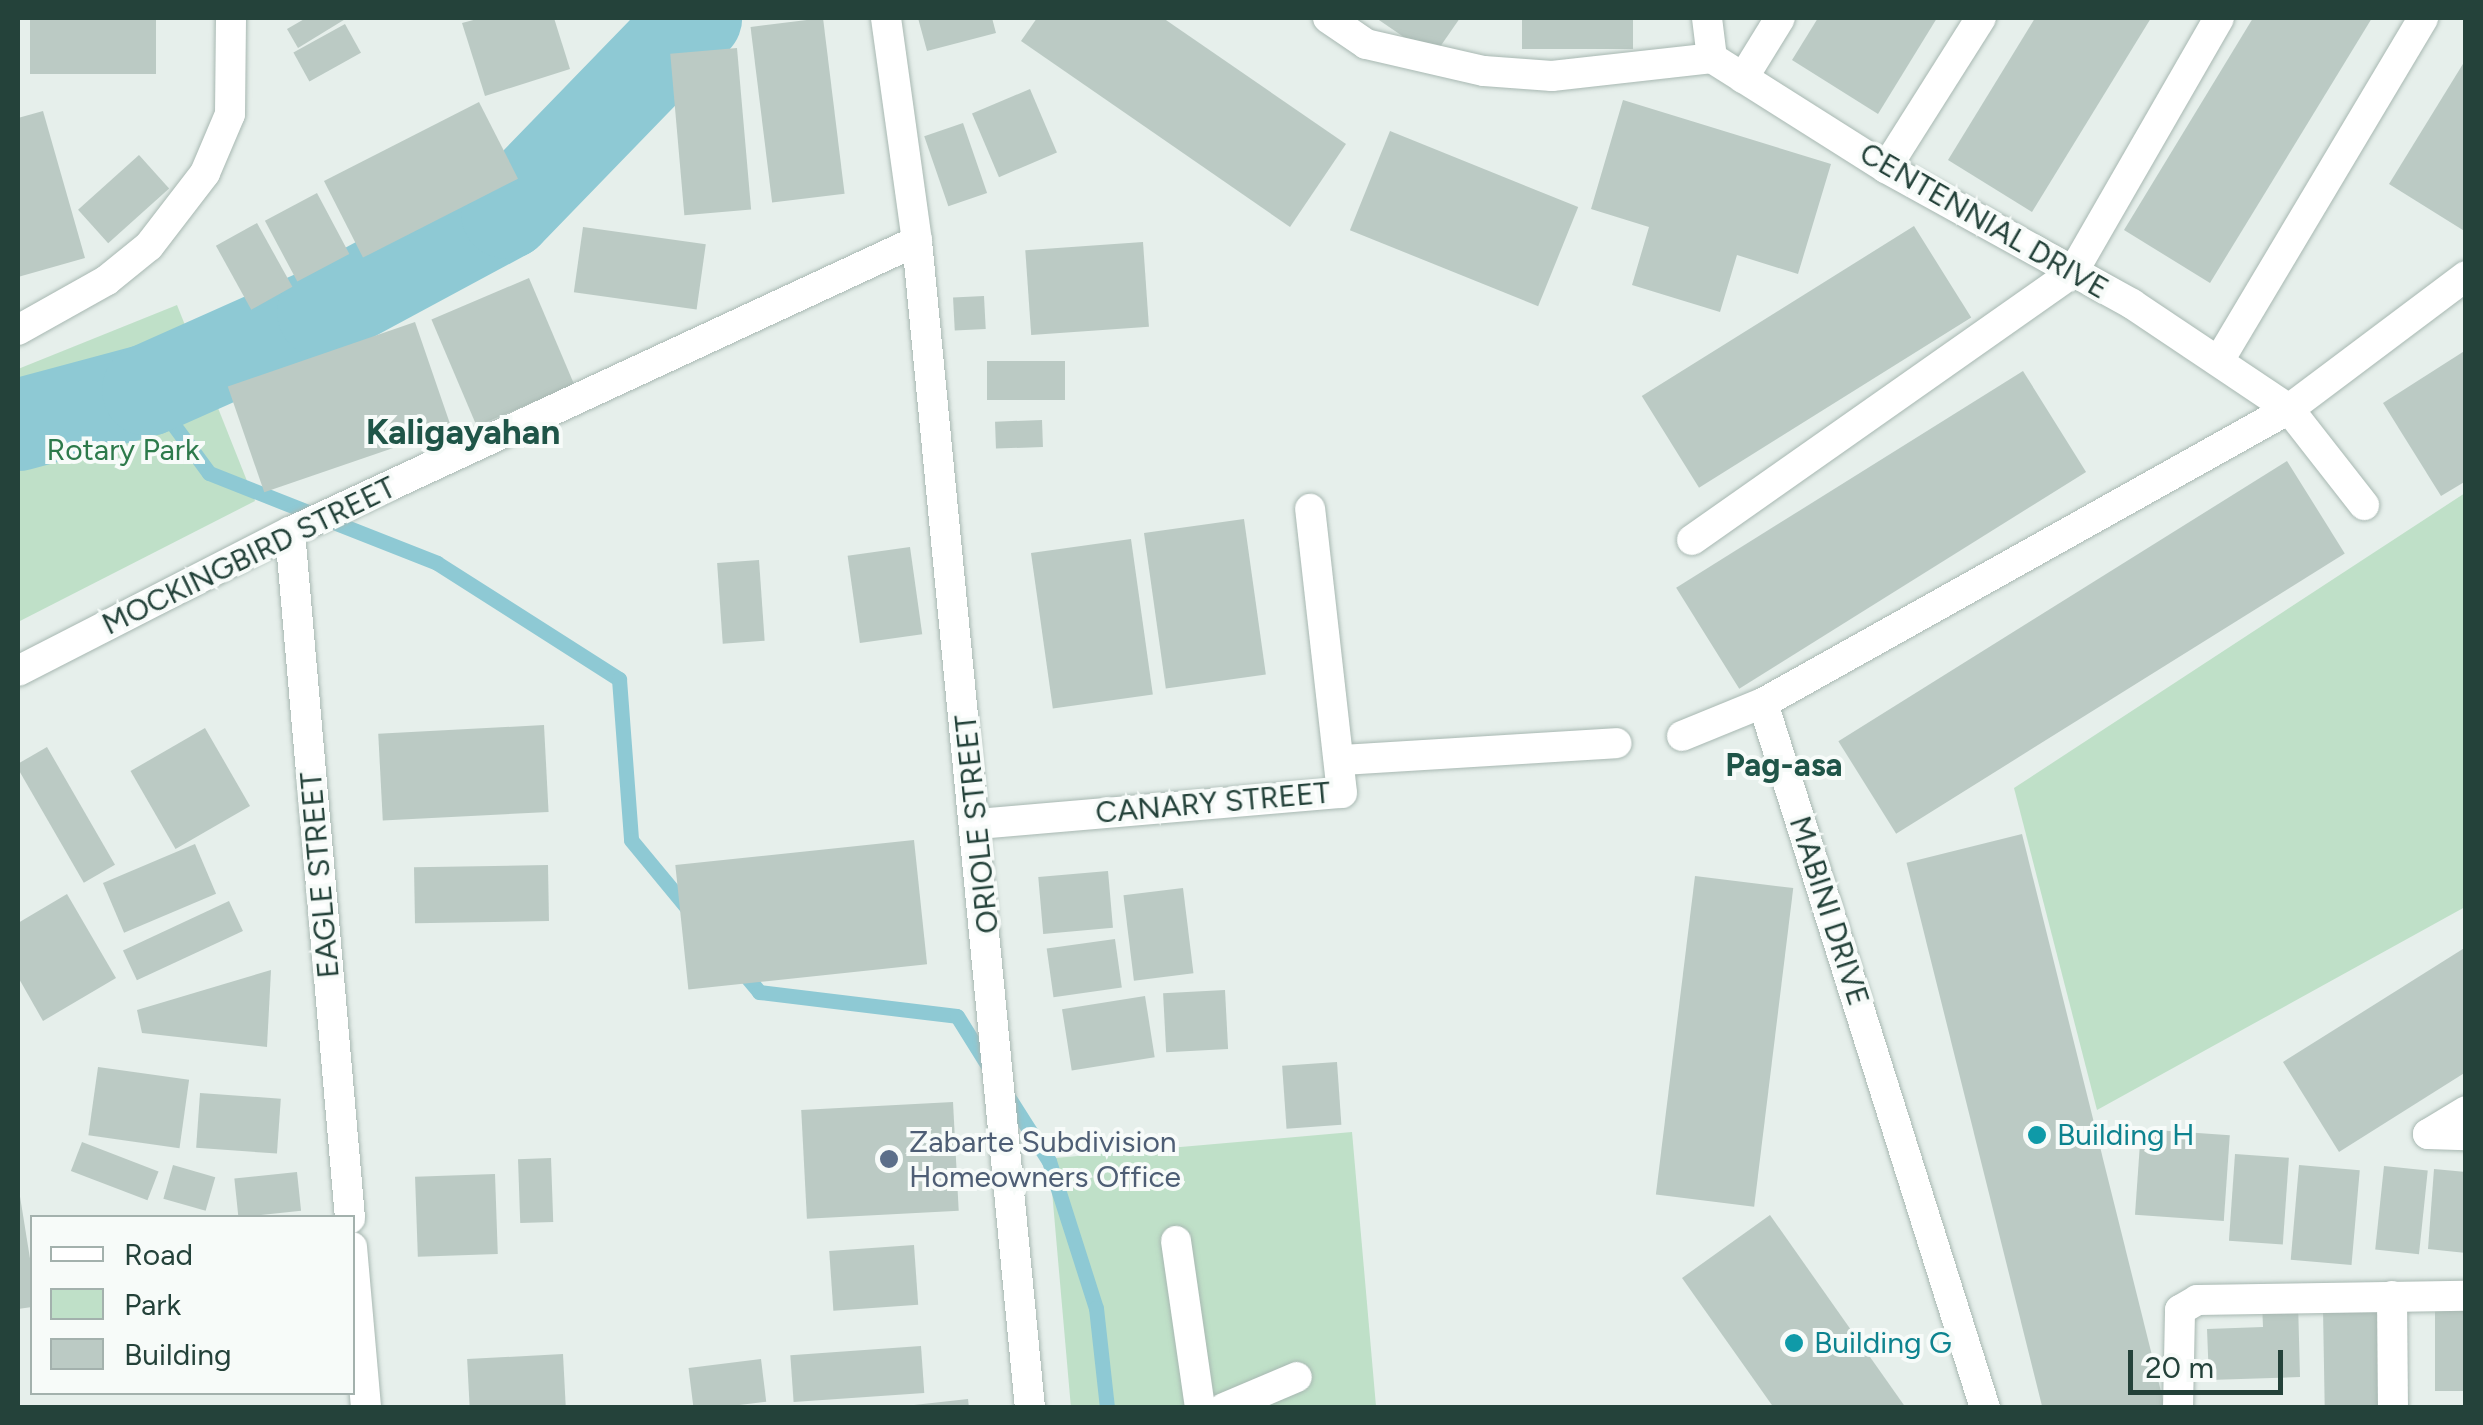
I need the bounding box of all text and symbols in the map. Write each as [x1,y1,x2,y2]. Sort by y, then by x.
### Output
street label: CENTENNIAL DRIVE [1853,135,2115,307]
district label: Kaligayahan [366,411,560,453]
park label: Rotary Park [46,432,200,468]
street label: MOCKINGBIRD STREET [96,469,402,643]
street label: ORIOLE STREET [948,713,1006,935]
district label: Pag-asa [1725,746,1843,784]
street label: EAGLE STREET [293,770,347,980]
street label: CANARY STREET [1094,775,1332,831]
street label: MABINI DRIVE [1781,812,1877,1010]
place label: Building H [2057,1117,2194,1153]
place label: Zabarte Subdivision Homeowners Office [909,1124,1181,1194]
marker: Building H [2026,1124,2048,1146]
marker: Zabarte Subdivision Homeowners Office [878,1148,900,1170]
legend [30,1215,355,1395]
text: Road [124,1236,193,1273]
text: Park [124,1286,181,1323]
place label: Building G [1814,1325,1952,1361]
scale bar [2133,1330,2288,1392]
marker: Building G [1783,1332,1805,1354]
text: Building [124,1336,232,1373]
text: 20 m [2145,1349,2214,1386]

